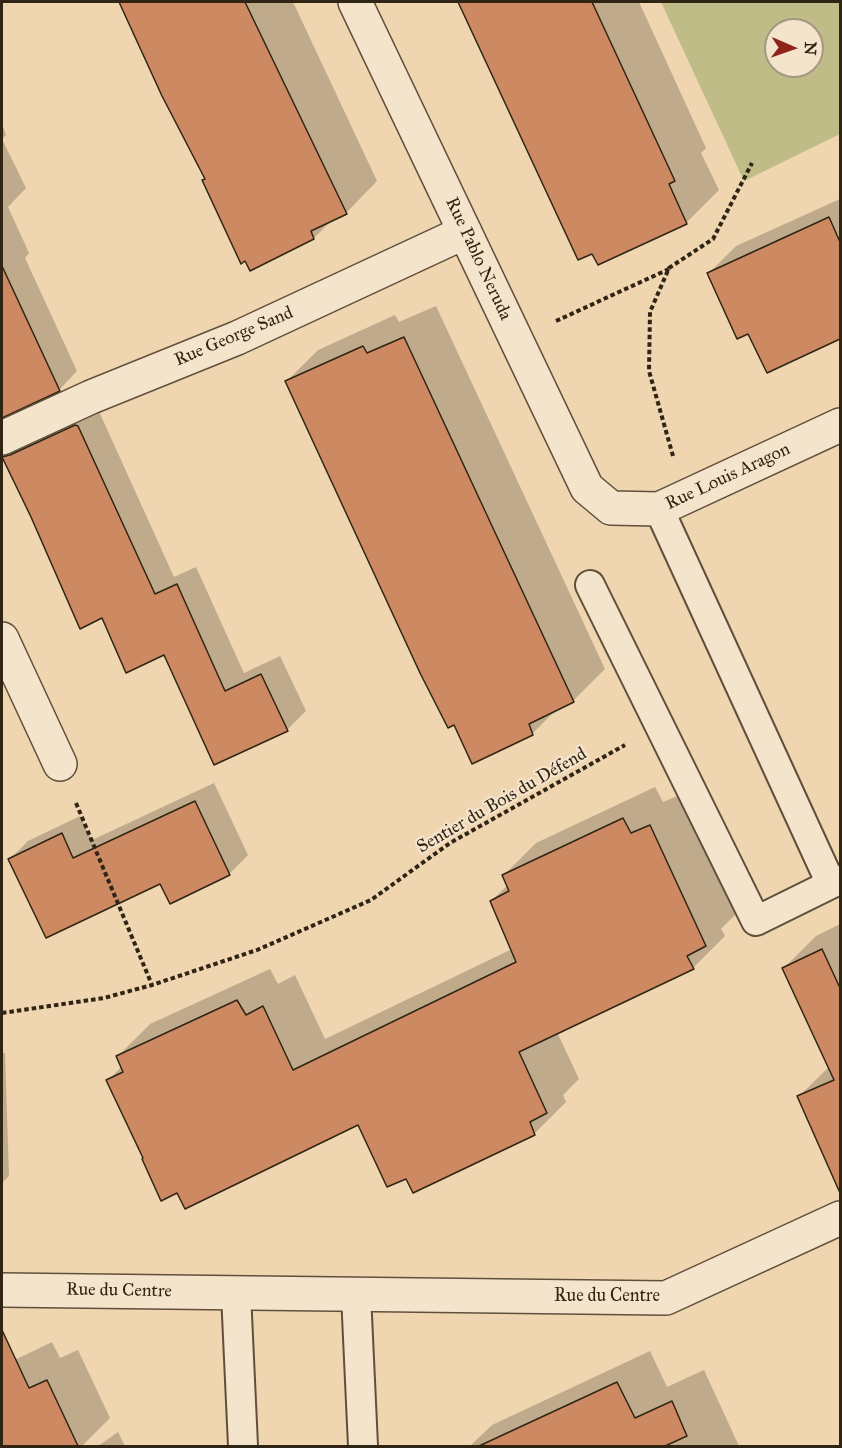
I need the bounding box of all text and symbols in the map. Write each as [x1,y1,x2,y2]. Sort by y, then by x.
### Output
north arrow [764,18,824,78]
text: N [801,41,820,56]
street label: Rue Pablo Neruda [440,194,516,324]
street label: Rue George Sand [172,302,296,372]
street label: Rue Louis Aragon [662,439,794,515]
street label: Sentier du Bois du Défend [413,744,591,858]
street label: Rue du Centre [66,1279,172,1303]
street label: Rue du Centre [554,1286,660,1308]

